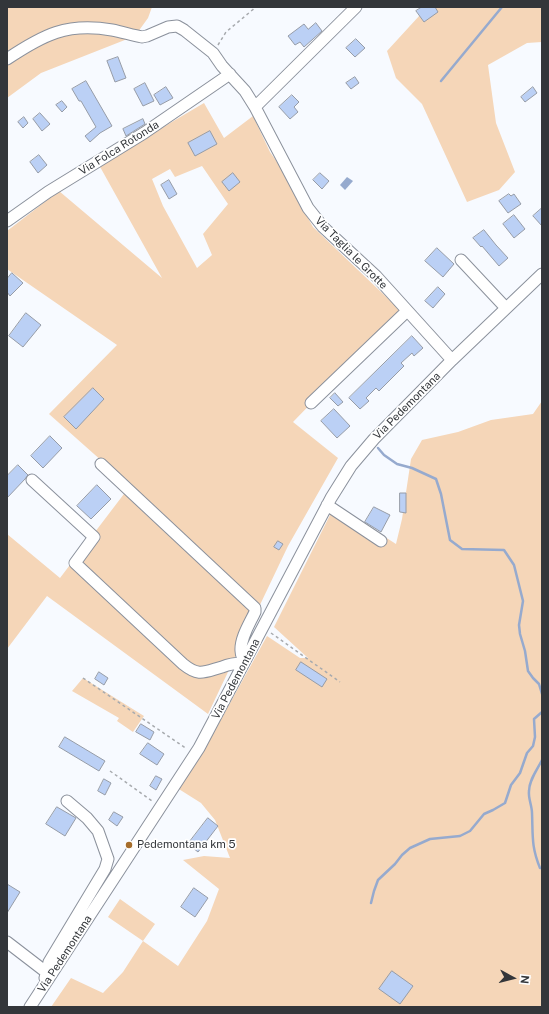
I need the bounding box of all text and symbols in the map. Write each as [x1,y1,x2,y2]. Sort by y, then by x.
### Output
street label: Via Folca Rotonda [77,118,161,178]
street label: Via Taglia le Grotte [312,214,390,292]
street label: Via Pedemontana [371,370,443,442]
street label: Via Pedemontana [209,636,263,722]
place label: Pedemontana km 5 [137,838,236,852]
marker: Pedemontana km 5 [124,840,134,850]
street label: Via Pedemontana [35,913,95,995]
north arrow [493,958,533,998]
text: N [518,974,531,984]

